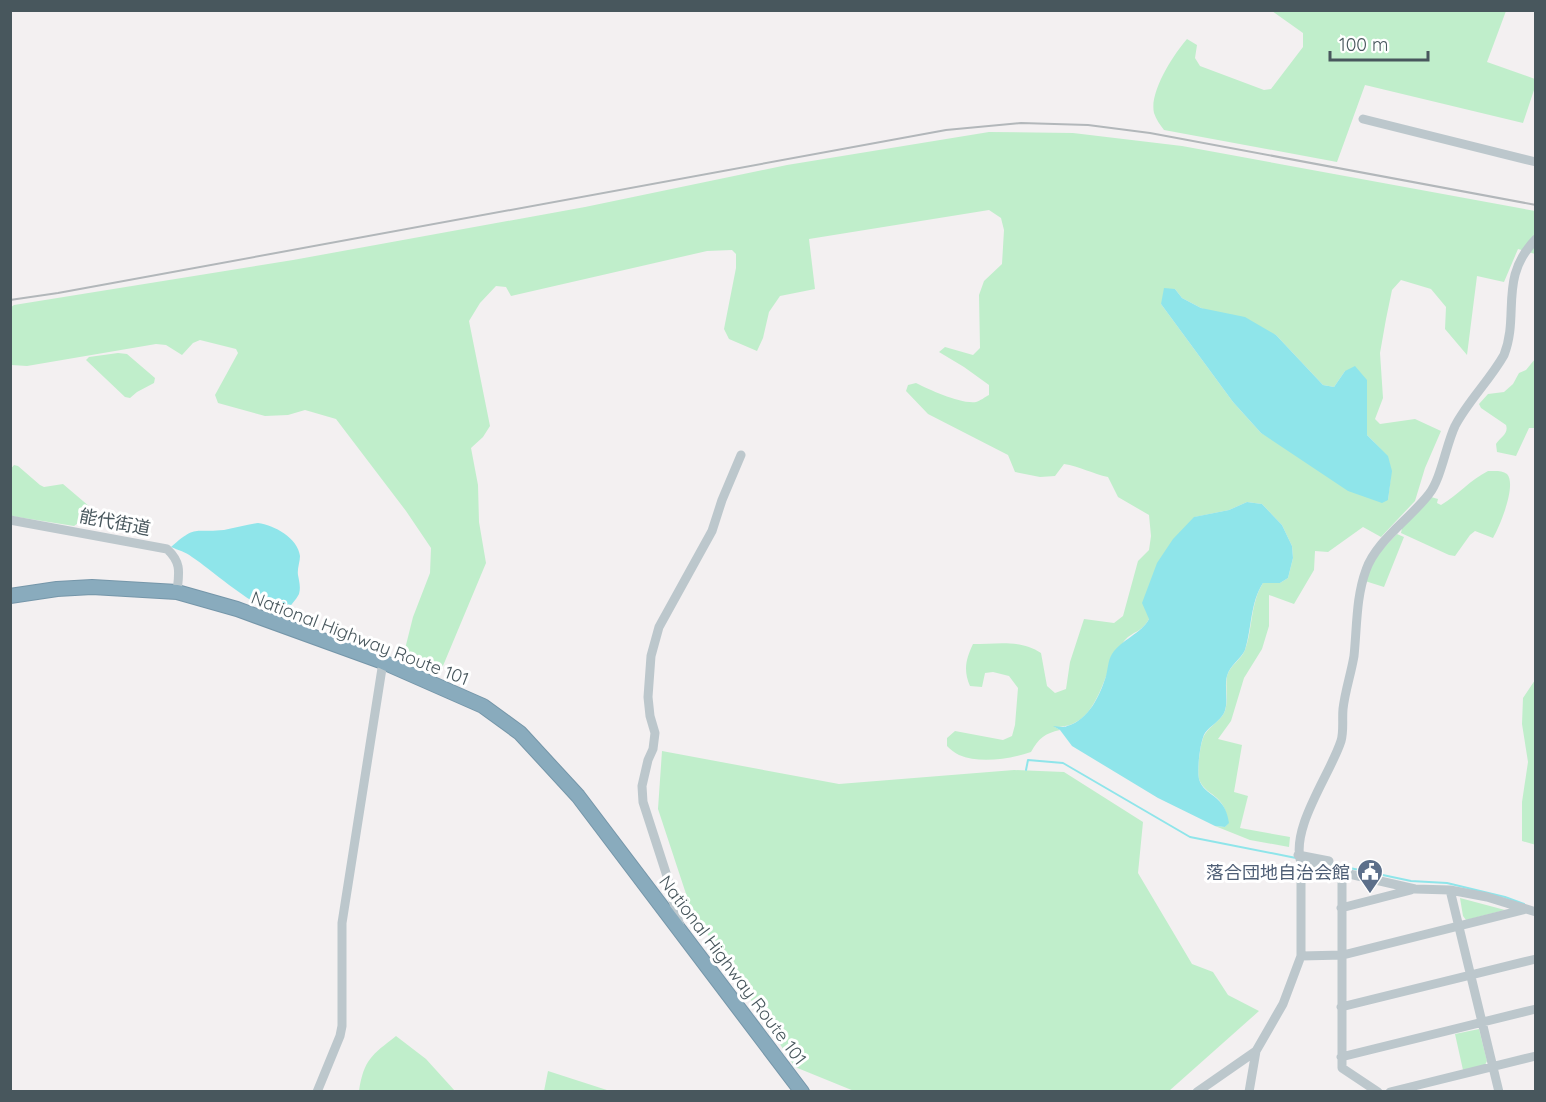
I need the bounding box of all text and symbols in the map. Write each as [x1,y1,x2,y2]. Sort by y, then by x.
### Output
scale bar [1330,24,1428,62]
text: 100 m [1339,33,1388,56]
street label: 能代街道 [77,504,153,540]
street label: National Highway Route 101 [248,586,472,690]
public building icon: 落合団地自治会館 [1355,857,1385,895]
place label: 落合団地自治会館 [1206,861,1350,884]
street label: National Highway Route 101 [654,871,812,1069]

